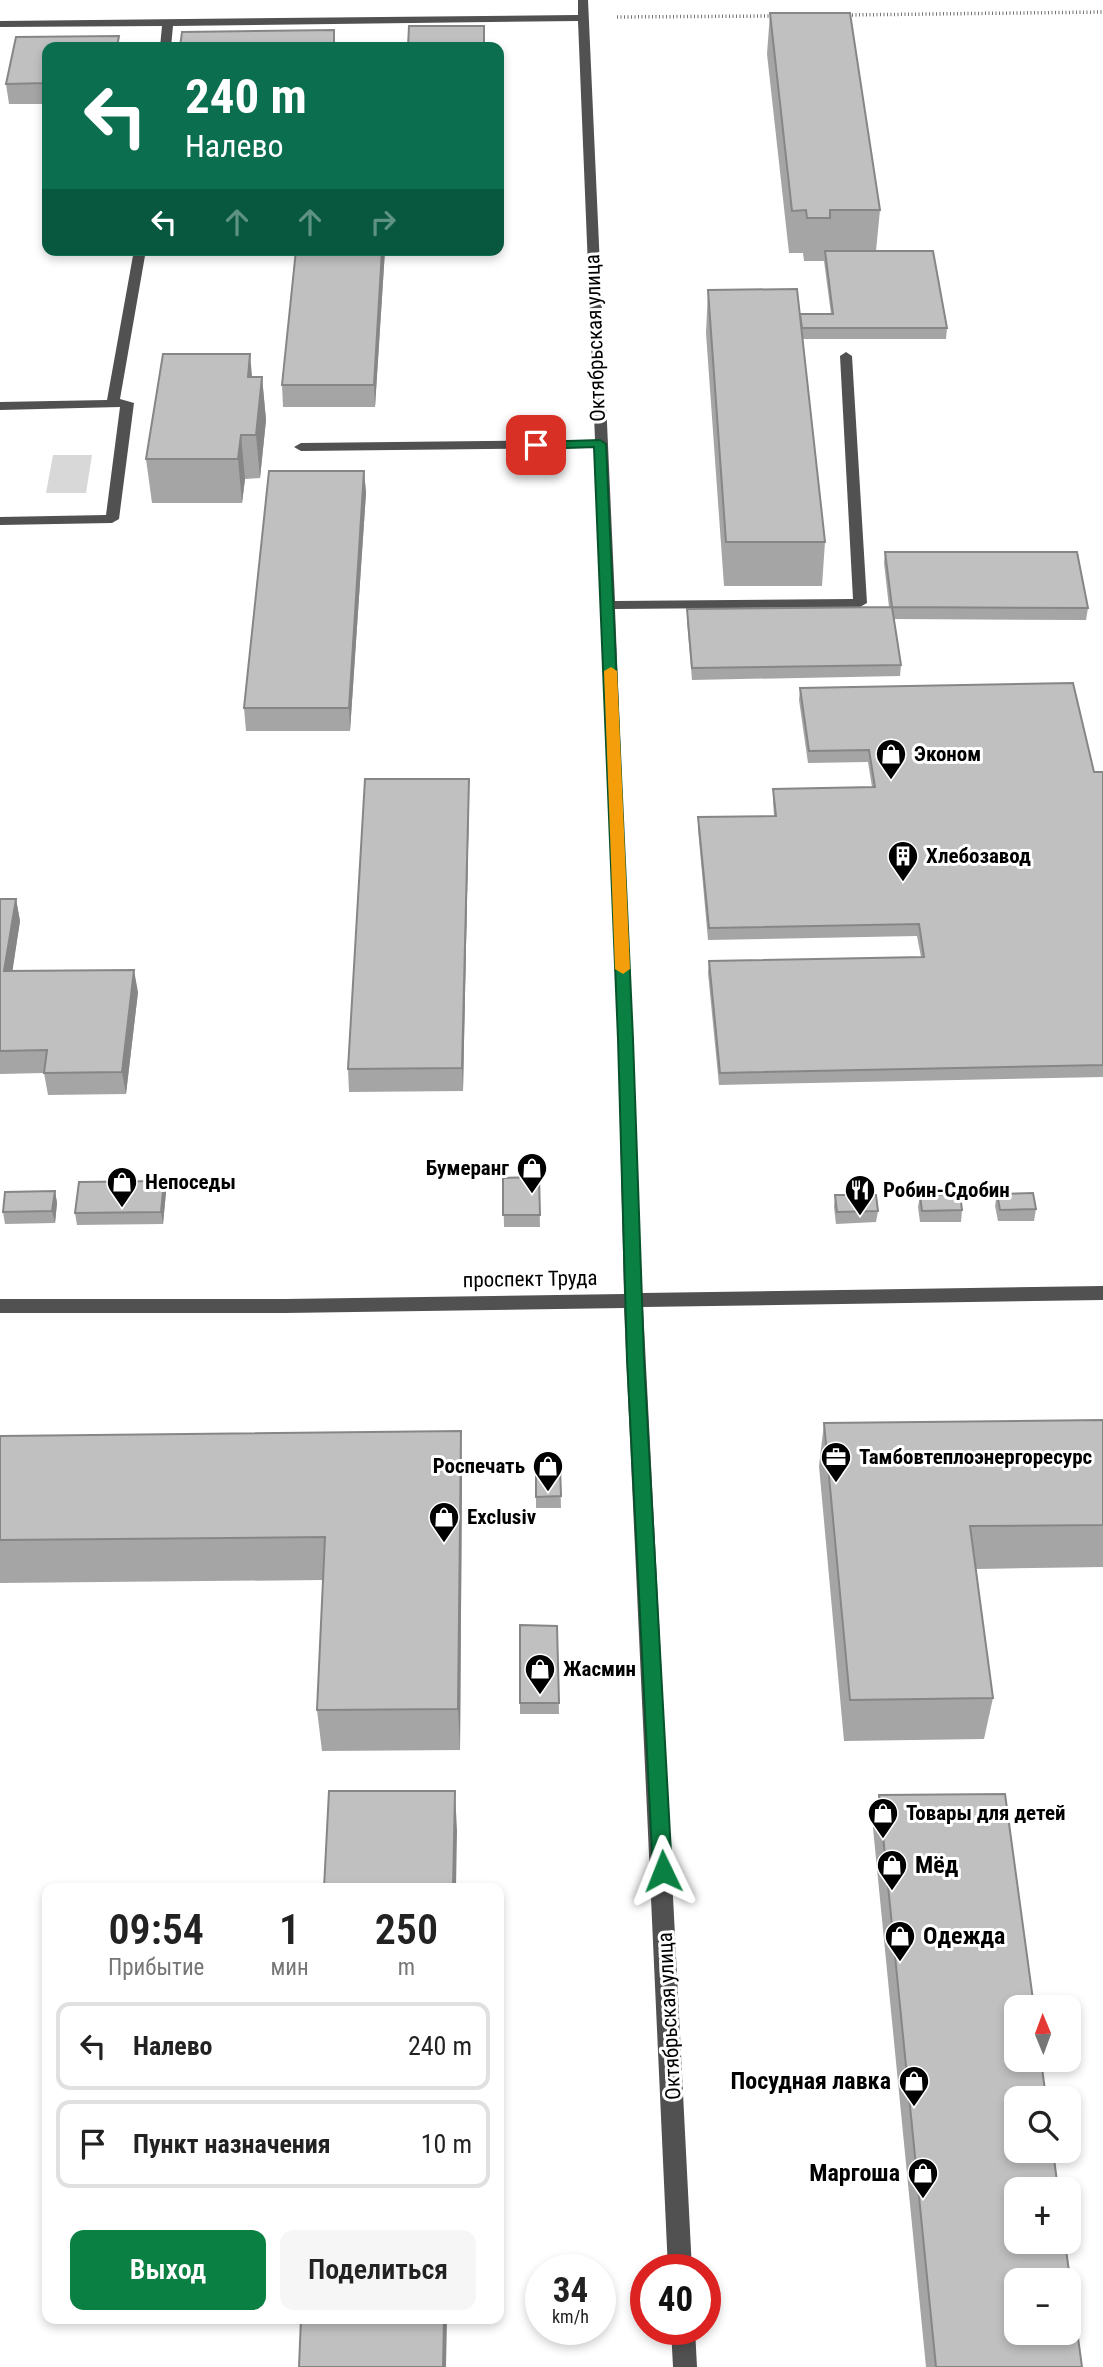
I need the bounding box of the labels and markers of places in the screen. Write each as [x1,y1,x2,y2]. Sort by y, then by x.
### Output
pin [506,415,566,475]
shop icon: Эконом [874,737,908,781]
place label: Эконом [914,742,981,766]
building icon: Хлебозавод [886,839,920,883]
place label: Хлебозавод [926,844,1031,868]
shop icon: Бумеранг [515,1151,549,1195]
place label: Бумеранг [426,1156,509,1180]
shop icon: Непоседы [105,1165,139,1209]
place label: Непоседы [145,1170,236,1194]
restaurant icon: Робин-Сдобин [843,1173,877,1217]
place label: Робин-Сдобин [883,1178,1010,1202]
office icon: Тамбовтеплоэнергоресурс [819,1440,853,1484]
place label: Тамбовтеплоэнергоресурс [859,1445,1093,1469]
shop icon: Роспечать [531,1449,565,1493]
place label: Роспечать [433,1454,525,1478]
shop icon: Exclusiv [427,1500,461,1544]
place label: Exclusiv [467,1505,537,1529]
shop icon: Жасмин [523,1652,557,1696]
place label: Жасмин [563,1657,636,1681]
shop icon: Товары для детей [866,1796,900,1840]
place label: Товары для детей [906,1801,1065,1825]
shop icon: Мёд [875,1848,909,1892]
place label: Мёд [915,1851,959,1879]
shop icon: Одежда [883,1919,917,1963]
place label: Одежда [923,1922,1005,1950]
shop icon: Посудная лавка [897,2064,931,2108]
place label: Посудная лавка [731,2067,891,2095]
shop icon: Маргоша [906,2156,940,2200]
place label: Маргоша [809,2159,900,2187]

